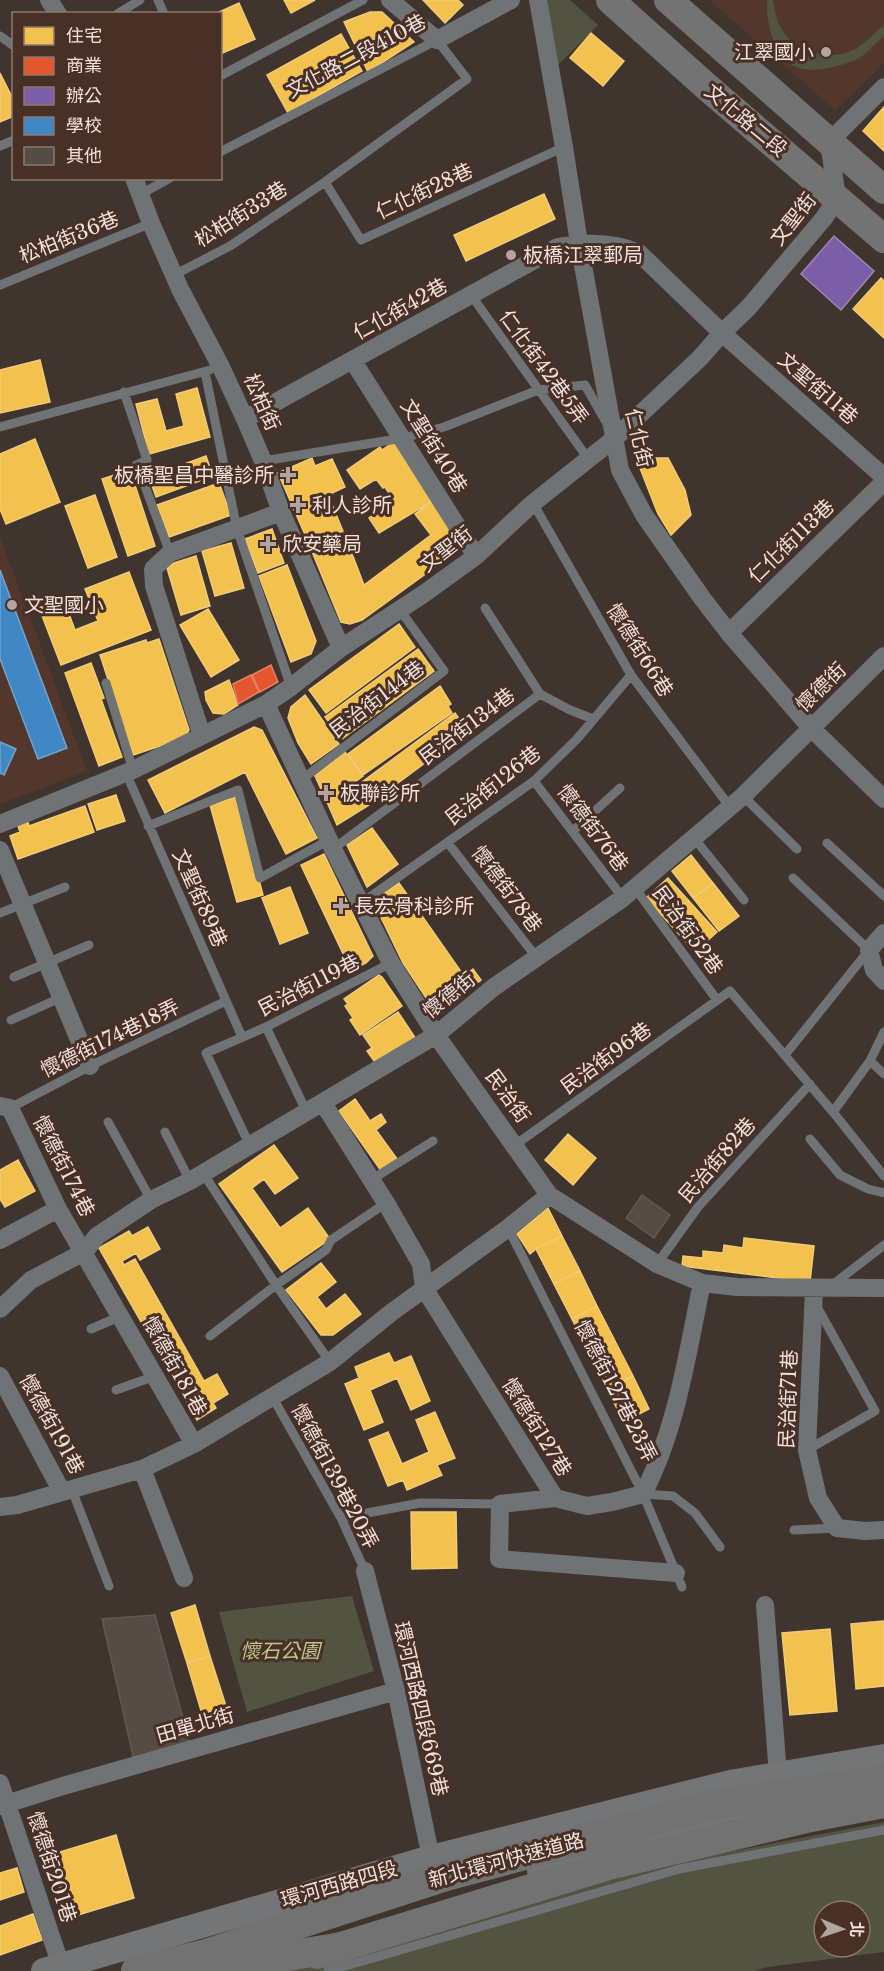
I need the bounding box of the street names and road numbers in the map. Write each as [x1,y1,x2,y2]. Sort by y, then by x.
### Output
street label: 文化路二段410巷 [282,9,430,103]
street label: 文化路二段 [700,79,792,161]
street label: 仁化街28巷 [372,158,476,224]
street label: 松柏街33巷 [190,176,292,252]
street label: 文聖街 [765,188,821,250]
street label: 松柏街36巷 [16,206,122,268]
street label: 仁化街42巷 [349,273,451,345]
street label: 仁化街42巷5弄 [495,305,593,429]
street label: 文聖街11巷 [773,347,863,429]
street label: 松柏街 [239,370,285,434]
street label: 文聖街40巷 [396,395,472,497]
street label: 仁化街 [621,406,657,470]
street label: 仁化街113巷 [743,494,839,588]
street label: 文聖街 [415,521,477,577]
street label: 懷德街66巷 [602,599,678,701]
street label: 民治街144巷 [325,656,429,742]
street label: 懷德街 [791,658,851,716]
street label: 民治街134巷 [415,682,519,770]
street label: 民治街126巷 [441,740,545,830]
street label: 懷德街76巷 [552,780,634,876]
street label: 懷德街78巷 [467,841,547,937]
street label: 文聖街89巷 [168,845,232,951]
street label: 民治街52巷 [648,881,728,979]
street label: 民治街119巷 [254,949,364,1021]
street label: 懷德街 [418,967,480,1023]
street label: 懷德街174巷18弄 [37,994,183,1082]
street label: 民治街96巷 [556,1017,656,1099]
street label: 民治街 [481,1065,535,1127]
street label: 懷德街174巷 [28,1111,100,1221]
street label: 民治街82巷 [674,1113,760,1207]
street label: 懷德街181巷 [138,1312,212,1420]
street label: 懷德街127巷23弄 [570,1316,662,1466]
street label: 民治街71巷 [774,1349,802,1449]
street label: 懷德街191巷 [15,1370,89,1478]
street label: 懷德街127巷 [497,1373,577,1481]
street label: 懷德街139巷20弄 [287,1399,383,1553]
street label: 環河西路四段669巷 [389,1619,453,1799]
street label: 田單北街 [153,1702,237,1748]
street label: 懷德街201巷 [23,1808,81,1926]
street label: 新北環河快速道路 [426,1828,586,1892]
street label: 環河西路四段 [278,1856,400,1912]

